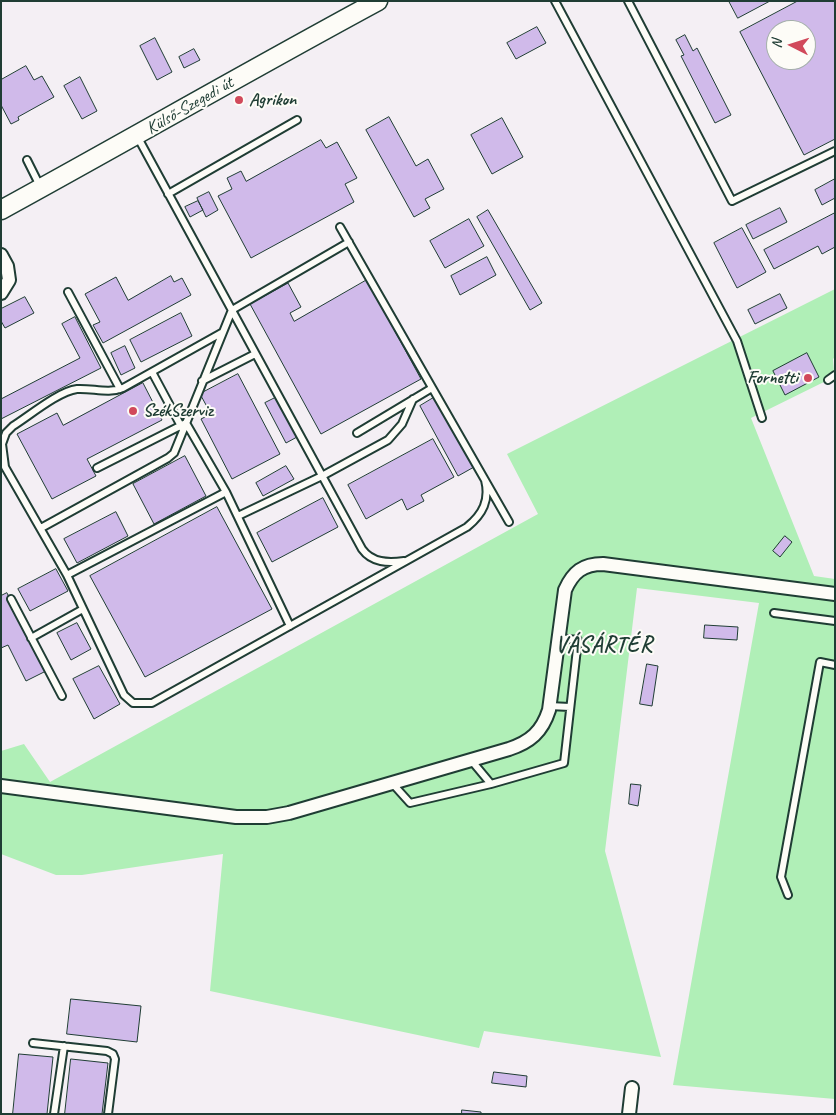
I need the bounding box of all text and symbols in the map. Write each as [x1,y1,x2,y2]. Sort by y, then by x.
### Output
north arrow [766,20,816,70]
text: N [768,39,785,49]
street label: Külső-Szegedi út [142,72,238,140]
place label: Agrikon [249,89,296,111]
marker: Agrikon [233,94,245,106]
place label: Fornetti [747,367,798,389]
marker: Fornetti [802,372,814,384]
place label: SzékSzerviz [143,400,213,422]
marker: SzékSzerviz [127,405,139,417]
district label: VÁSÁRTÉR [554,633,654,659]

